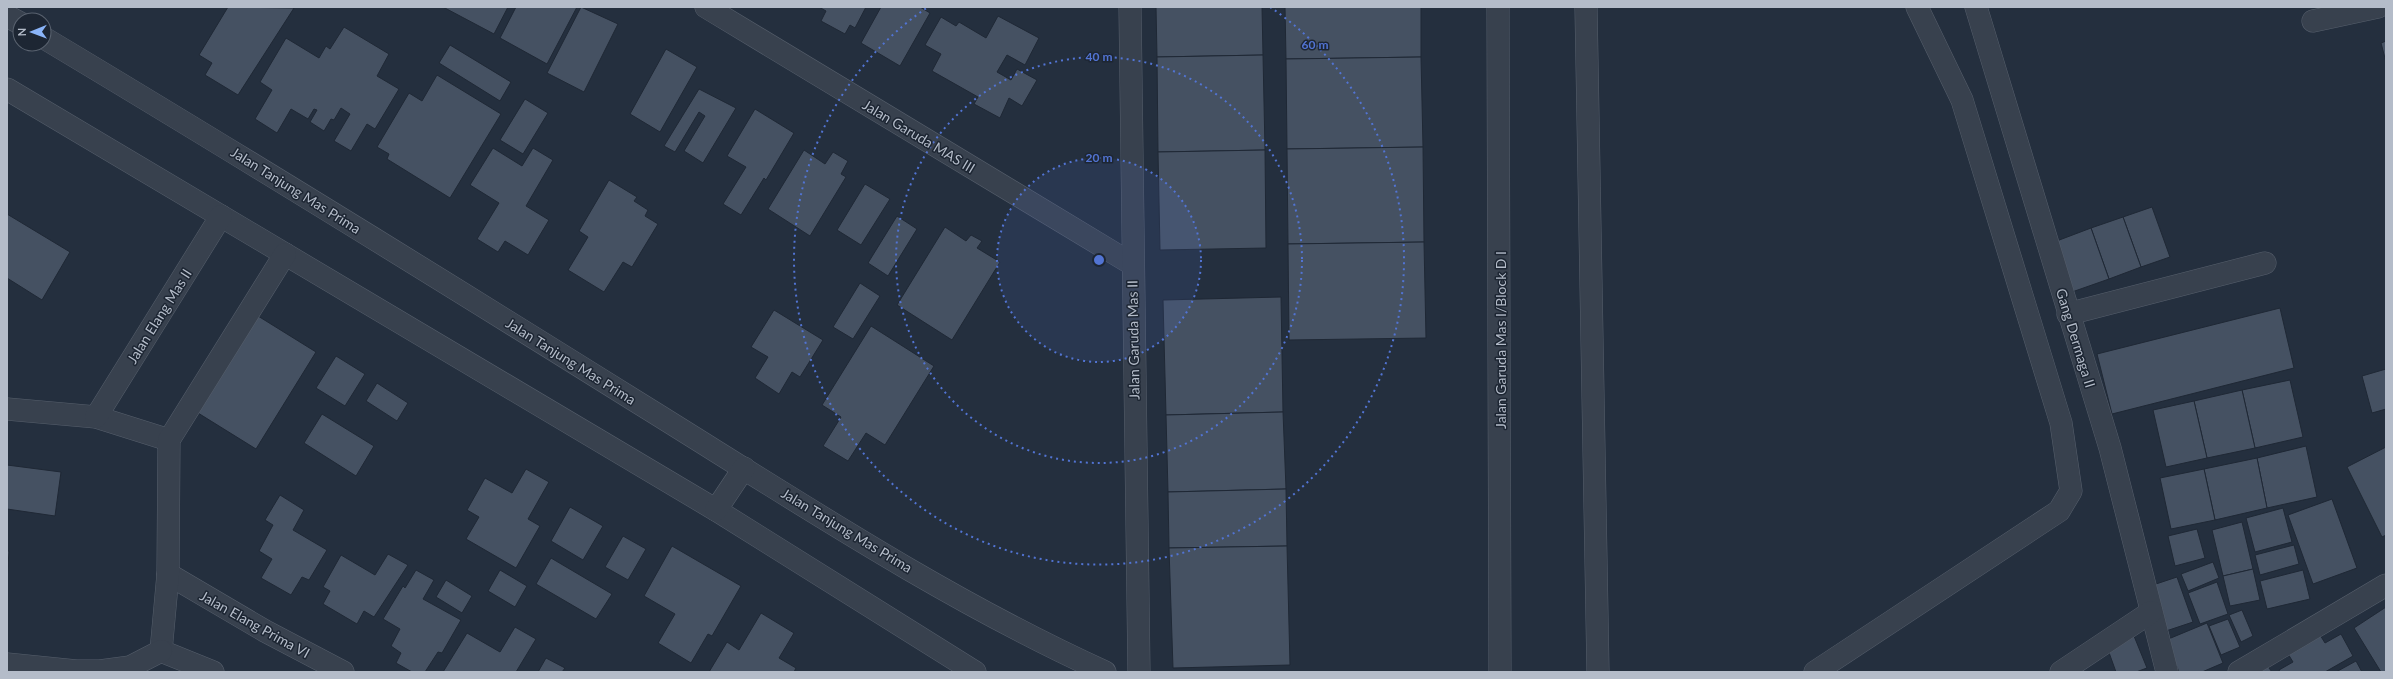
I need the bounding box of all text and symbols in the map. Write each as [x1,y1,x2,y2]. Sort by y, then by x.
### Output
north arrow [12,12,52,52]
text: N [15,28,28,37]
text: 60 m [1302,37,1328,52]
text: 40 m [1086,49,1112,64]
street label: Jalan Garuda MAS III [860,96,978,176]
street label: Jalan Tanjung Mas Prima [228,143,364,237]
text: 20 m [1086,150,1112,165]
street label: Jalan Garuda Mas I/Block D I [1492,251,1509,429]
centre of rings [1092,253,1106,267]
street label: Jalan Elang Mas II [123,266,195,366]
street label: Jalan Garuda Mas II [1123,280,1143,400]
street label: Gang Dermaga II [2053,286,2099,390]
street label: Jalan Tanjung Mas Prima [503,314,639,408]
street label: Jalan Tanjung Mas Prima [778,484,916,576]
street label: Jalan Elang Prima VI [197,587,313,661]

